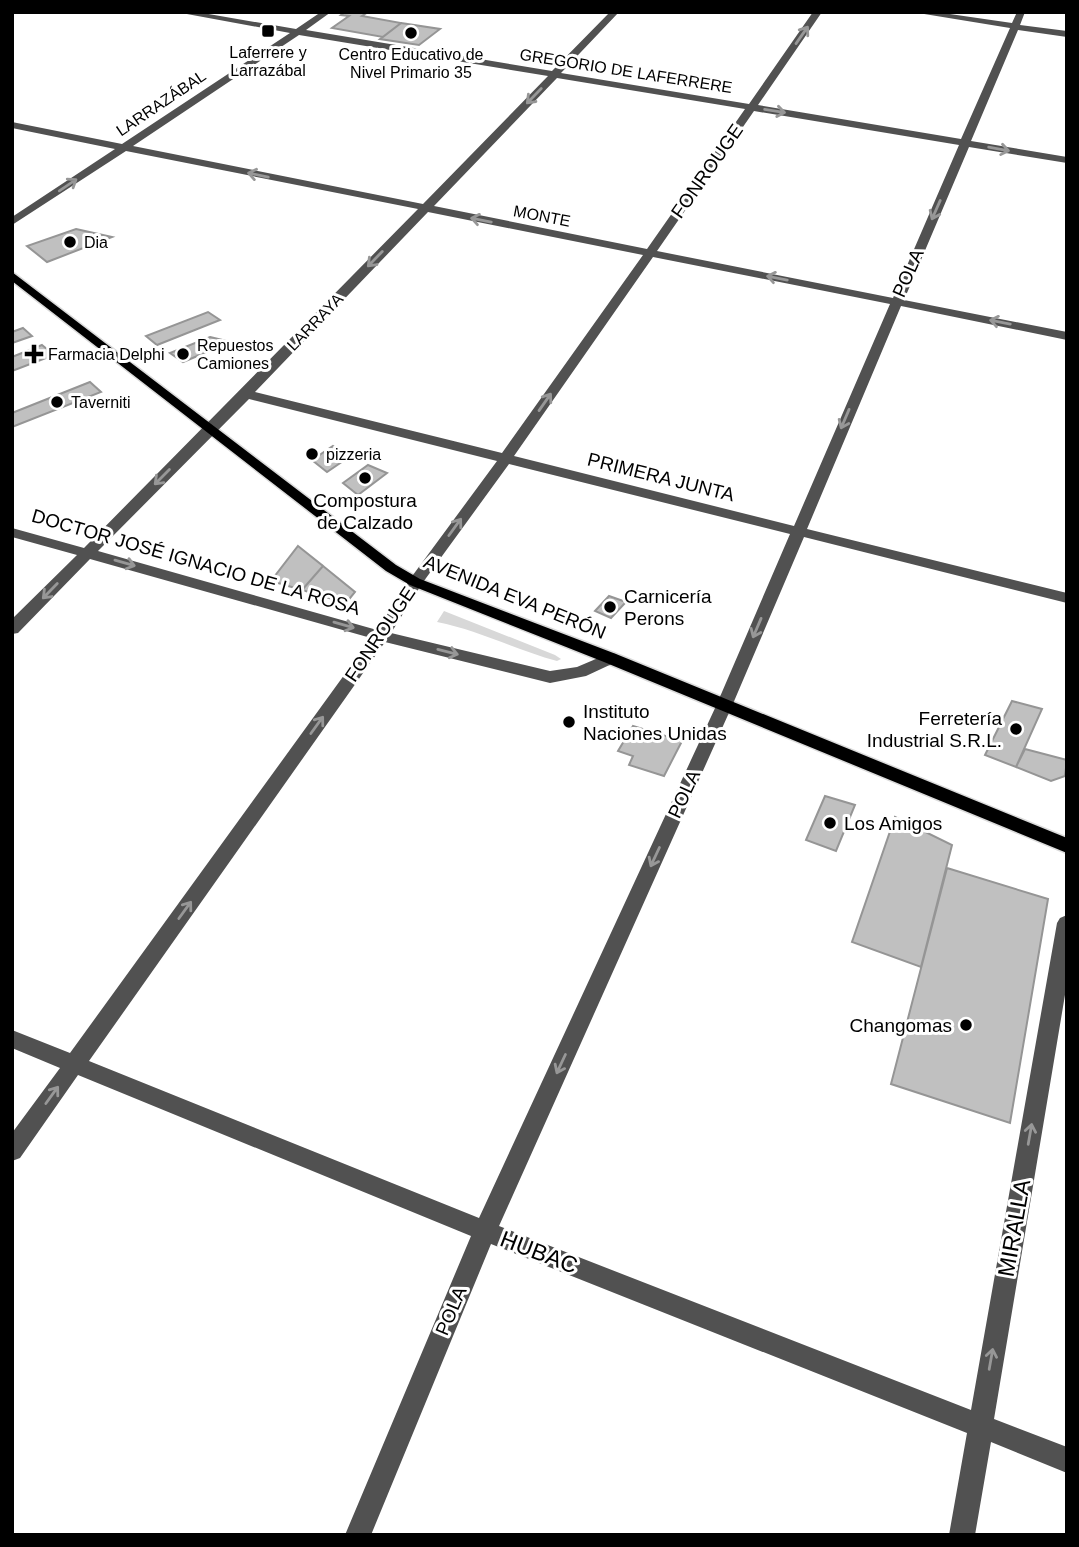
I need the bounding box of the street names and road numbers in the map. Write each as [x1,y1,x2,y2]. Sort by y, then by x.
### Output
street label: GREGORIO DE LAFERRERE [518,46,734,96]
street label: LARRAZÁBAL [113,66,209,139]
street label: FONROUGE [667,120,747,222]
street label: MONTE [512,202,572,230]
street label: POLA [888,245,928,300]
street label: LARRAYA [284,290,346,354]
street label: PRIMERA JUNTA [585,449,737,505]
street label: DOCTOR JOSÉ IGNACIO DE LA ROSA [29,505,363,619]
street label: AVENIDA EVA PERÓN [421,551,609,643]
street label: FONROUGE [341,583,419,685]
street label: POLA [664,766,704,821]
street label: MIRALLA [993,1177,1035,1279]
street label: HUBAC [497,1225,581,1279]
street label: POLA [431,1283,471,1338]

